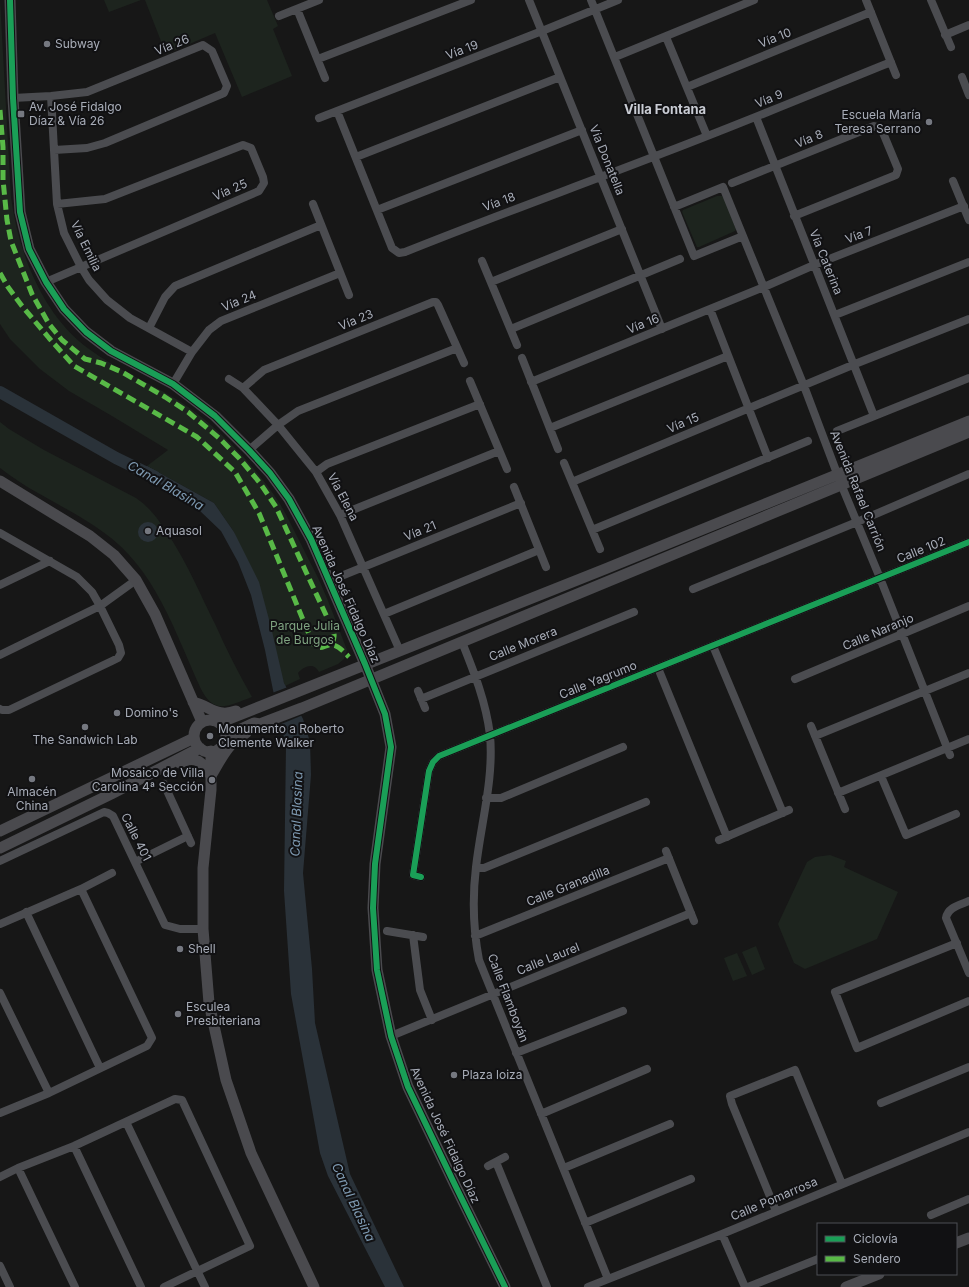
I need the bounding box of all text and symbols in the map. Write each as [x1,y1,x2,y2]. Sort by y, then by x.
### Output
street label: Vía 10 [756,24,793,51]
street label: Vía 26 [152,31,191,58]
place label: Subway [55,36,100,51]
street label: Vía 19 [443,37,480,63]
marker: Subway [42,39,52,49]
street label: Vía 9 [753,86,785,111]
place label: Av. José Fidalgo Díaz & Vía 26 [29,99,122,128]
district label: Villa Fontana [624,101,706,117]
place label: Escuela María Teresa Serrano [834,107,921,136]
marker: Av. José Fidalgo Díaz & Vía 26 [16,109,26,119]
marker: Escuela María Teresa Serrano [924,117,934,127]
street label: Vía Donatella [587,123,628,197]
street label: Vía 8 [793,126,825,151]
street label: Vía 25 [210,176,249,203]
street label: Vía 18 [480,189,517,214]
street label: Vía Emilia [68,218,105,274]
street label: Vía 7 [843,222,875,247]
street label: Vía Caterina [807,227,846,297]
street label: Vía 24 [219,287,259,314]
street label: Vía 23 [336,306,375,333]
street label: Vía 16 [624,310,661,337]
street label: Vía 15 [664,409,701,436]
street label: Avenida Rafael Carrión [827,428,890,554]
water label: Canal Blasina [125,457,207,513]
street label: Vía Elena [325,470,362,523]
street label: Vía 21 [401,517,438,544]
place label: Aquasol [156,523,202,538]
street label: Avenida José Fidalgo Díaz [309,523,384,665]
marker: Aquasol [143,526,153,536]
street label: Calle 102 [894,533,947,566]
street label: Calle Naranjo [840,610,916,653]
park label: Parque Julia de Burgos [270,618,340,647]
street label: Calle Morera [486,623,559,664]
street label: Calle Yagrumo [557,657,639,702]
place label: Domino's [125,705,178,720]
marker: Domino's [112,708,122,718]
place label: Monumento a Roberto Clemente Walker [218,721,344,750]
marker: The Sandwich Lab [80,722,90,732]
marker: Monumento a Roberto Clemente Walker [205,731,215,741]
place label: The Sandwich Lab [32,732,138,747]
place label: Mosaico de Villa Carolina 4ª Sección [92,765,204,794]
water label: Canal Blasina [287,771,305,857]
marker: Almacén China [27,774,37,784]
marker: Mosaico de Villa Carolina 4ª Sección [207,775,217,785]
place label: Almacén China [7,784,57,813]
street label: Calle 401 [118,810,155,863]
street label: Calle Granadilla [524,862,612,909]
street label: Calle Laurel [514,939,581,978]
place label: Shell [188,941,216,956]
marker: Shell [175,944,185,954]
street label: Calle Flamboyán [485,951,532,1044]
place label: Esculea Presbiteriana [186,999,261,1028]
marker: Esculea Presbiteriana [173,1009,183,1019]
street label: Avenida José Fidalgo Díaz [407,1064,484,1205]
place label: Plaza loiza [462,1067,522,1082]
marker: Plaza loiza [449,1070,459,1080]
water label: Canal Blasina [329,1160,379,1244]
street label: Calle Pomarrosa [728,1173,820,1224]
legend [817,1223,957,1275]
text: Ciclovía [853,1231,898,1246]
text: Sendero [853,1251,901,1266]

